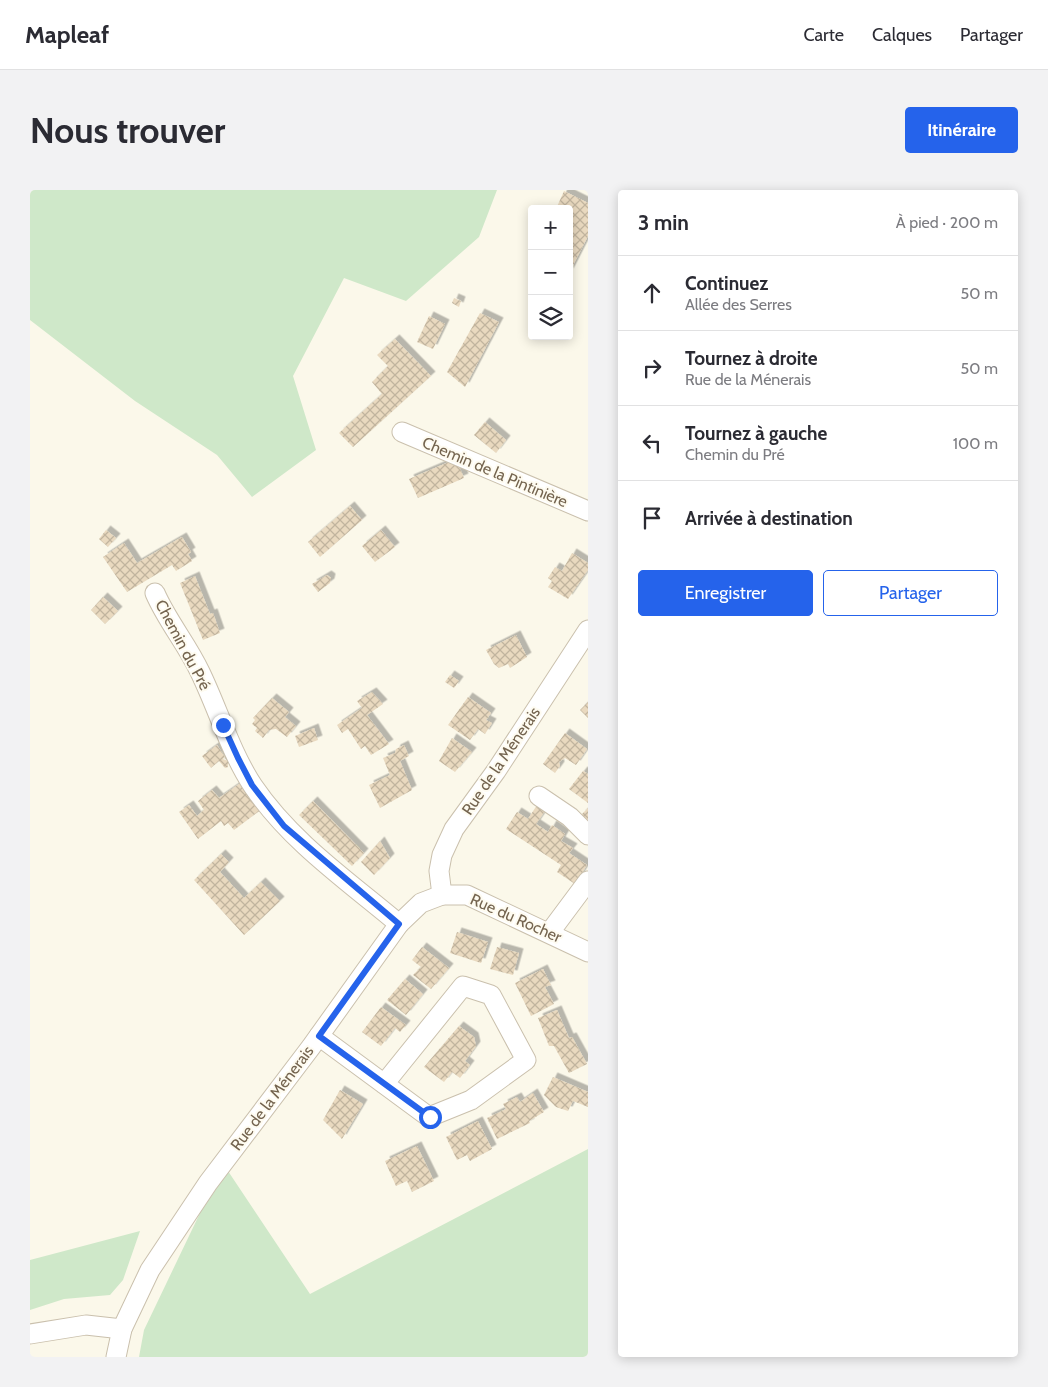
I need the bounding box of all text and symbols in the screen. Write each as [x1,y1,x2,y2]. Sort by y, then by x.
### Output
text: Mapleaf [25,20,109,49]
text: Carte [803,24,844,46]
text: Calques [872,24,932,46]
text: Partager [960,24,1023,46]
button: Itinéraire [905,107,1018,153]
text: Nous trouver [30,109,225,152]
map controls [528,205,573,340]
button: + [528,205,573,250]
text: 3 min [638,210,689,235]
text: À pied · 200 m [896,213,998,232]
button: − [528,250,573,295]
text: Continuez [685,272,768,295]
icon: ahead [638,279,666,307]
text: 50 m [961,284,998,303]
button: layers [528,295,573,340]
text: Allée des Serres [685,295,792,314]
text: Tournez à droite [685,347,818,370]
icon: right [638,354,666,382]
text: 50 m [961,359,998,378]
text: Rue de la Ménerais [685,370,811,389]
text: Tournez à gauche [685,422,827,445]
icon: left [638,429,666,457]
street label: Chemin de la Pintinière [419,433,571,511]
text: 100 m [953,434,998,453]
text: Chemin du Pré [685,445,785,464]
icon: arrive [638,504,666,532]
text: Arrivée à destination [685,507,853,530]
button: Enregistrer [638,570,813,616]
button: Partager [823,570,998,616]
street label: Chemin du Pré [151,597,215,693]
street label: Rue de la Ménerais [458,703,544,819]
route end [212,714,235,737]
street label: Rue du Rocher [467,889,565,947]
street label: Rue de la Ménerais [226,1042,318,1154]
route start [419,1106,442,1129]

